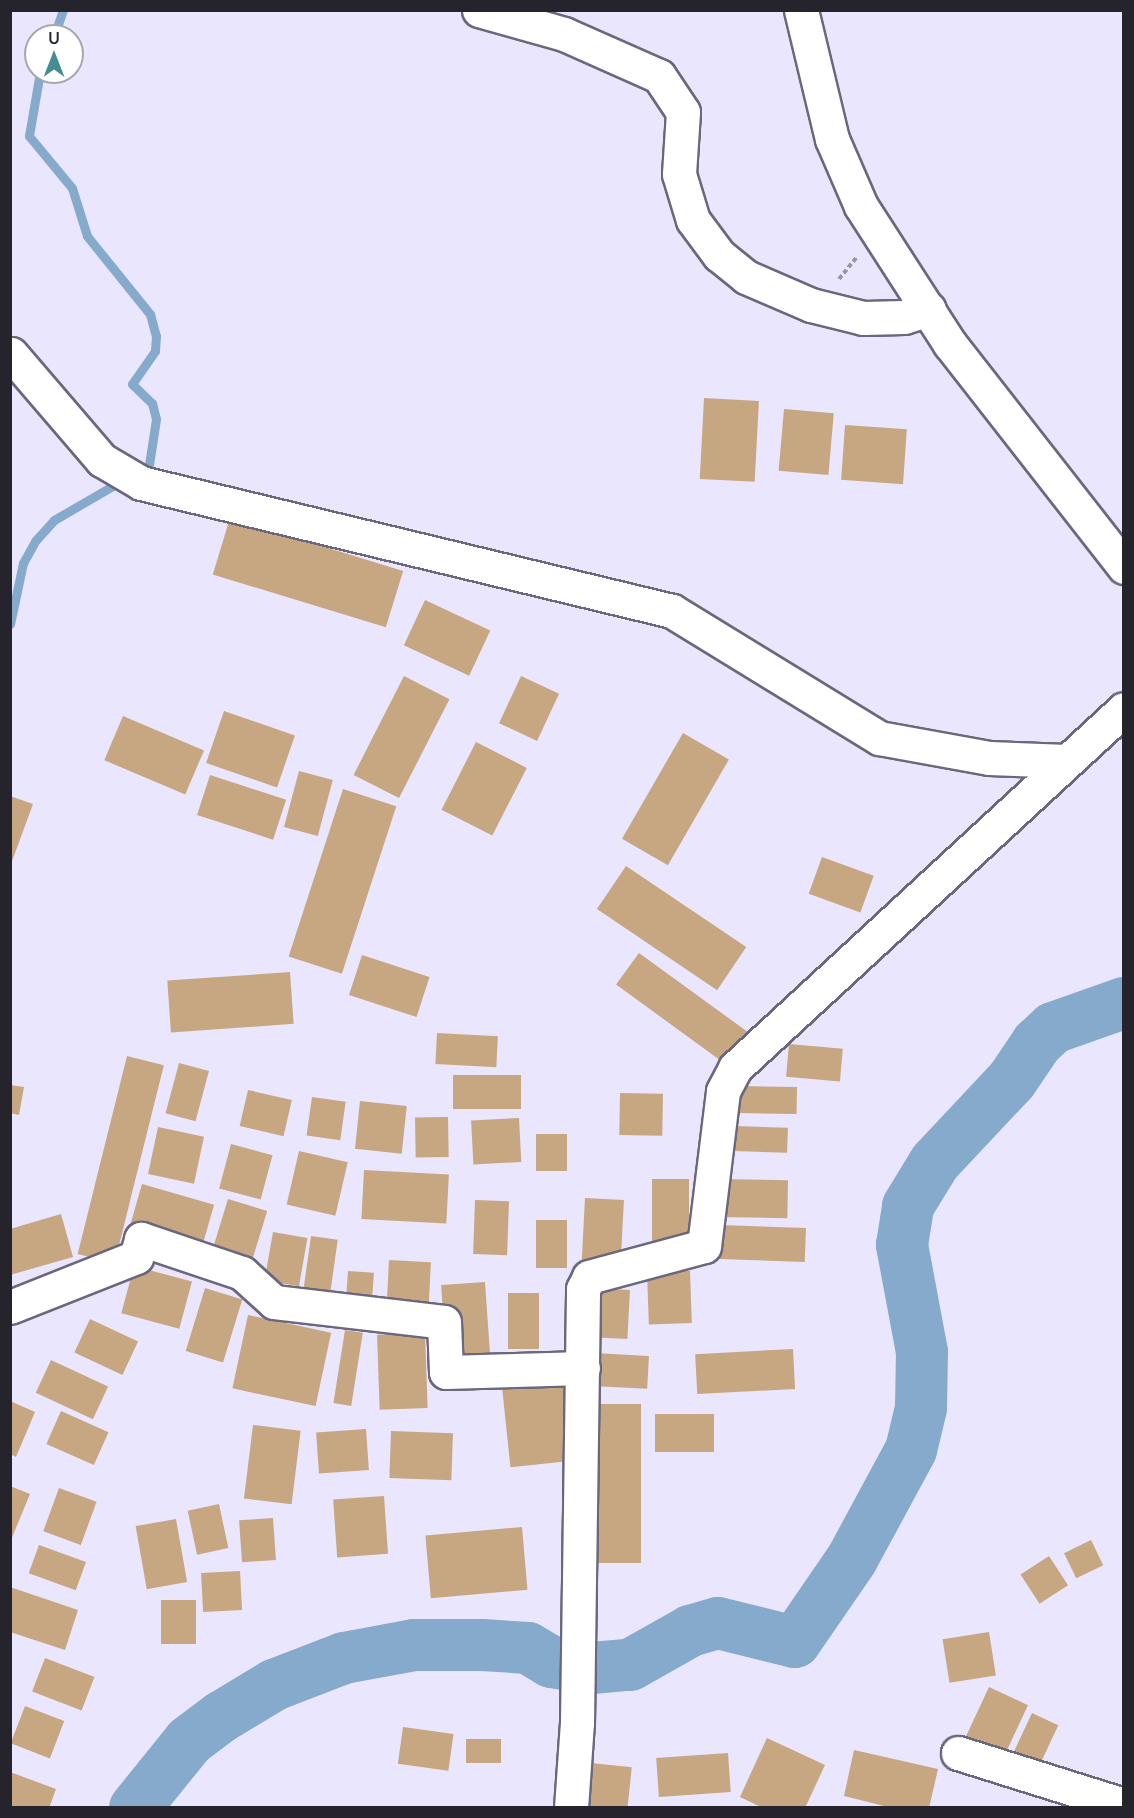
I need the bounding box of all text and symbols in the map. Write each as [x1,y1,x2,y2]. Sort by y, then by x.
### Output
north arrow [24,24,84,84]
text: U [48,27,60,49]

